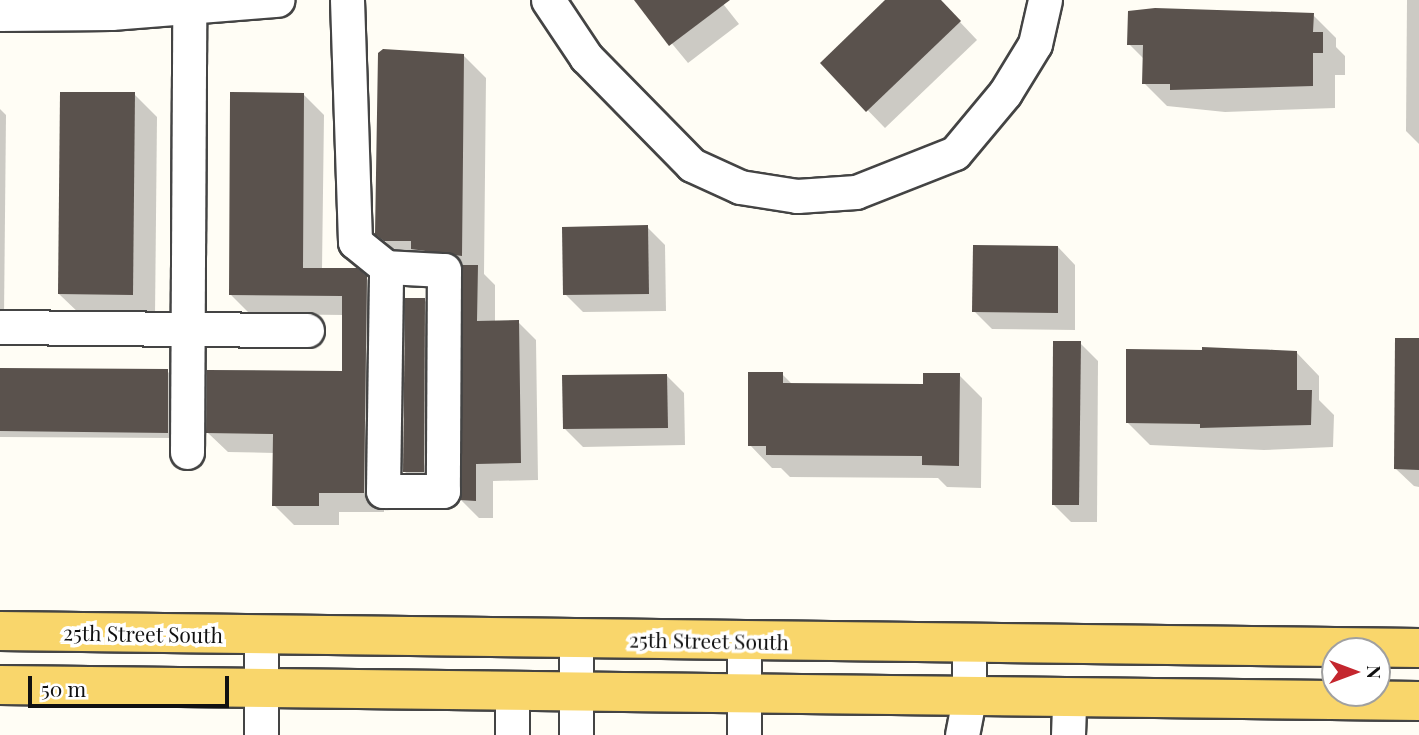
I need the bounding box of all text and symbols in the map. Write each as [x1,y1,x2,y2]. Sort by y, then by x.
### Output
street label: 25th Street South [63,619,223,647]
street label: 25th Street South [629,626,789,654]
north arrow [1321,637,1391,707]
scale bar [32,662,233,706]
text: N [1362,665,1388,679]
text: 50 m [41,674,86,702]

